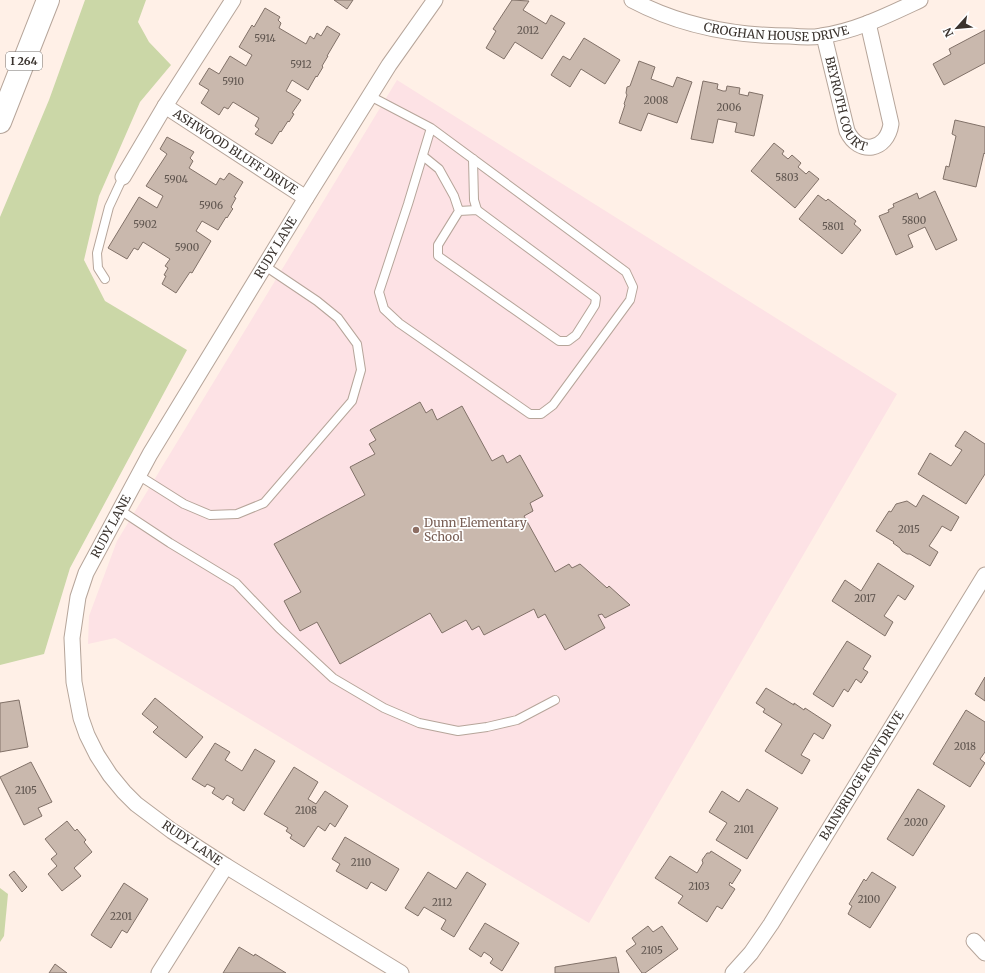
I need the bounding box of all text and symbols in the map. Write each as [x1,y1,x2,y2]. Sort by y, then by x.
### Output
north arrow [937,8,977,48]
street label: CROGHAN HOUSE DRIVE [702,19,851,44]
house number: 2012 [517,24,539,37]
text: N [940,25,956,40]
house number: 5914 [254,32,276,45]
road number: I 264 [6,52,42,70]
street label: BEYROTH COURT [822,55,870,154]
house number: 5912 [290,58,312,71]
house number: 5910 [222,75,244,88]
house number: 2008 [644,94,668,107]
house number: 2006 [717,101,741,114]
street label: ASHWOOD BLUFF DRIVE [170,105,301,198]
house number: 5803 [775,171,799,184]
house number: 5904 [164,173,188,186]
house number: 5906 [199,199,223,212]
street label: RUDY LANE [251,213,300,281]
house number: 5800 [902,214,926,227]
house number: 5902 [133,218,157,231]
house number: 5801 [822,220,845,233]
house number: 5900 [175,241,199,254]
street label: RUDY LANE [88,492,134,560]
place label: Dunn Elementary School [424,515,527,544]
house number: 2015 [898,523,920,536]
marker: Dunn Elementary School [411,525,421,535]
house number: 2017 [854,592,876,605]
street label: BAINBRIDGE ROW DRIVE [816,708,907,843]
house number: 2018 [954,740,976,753]
house number: 2105 [15,784,37,797]
house number: 2108 [295,804,317,817]
house number: 2020 [904,816,928,829]
street label: RUDY LANE [159,817,226,868]
house number: 2101 [734,823,755,836]
house number: 2110 [351,856,371,869]
house number: 2103 [688,880,710,893]
house number: 2100 [858,893,880,906]
house number: 2112 [432,896,452,909]
house number: 2201 [110,910,133,923]
house number: 2105 [641,944,663,957]

